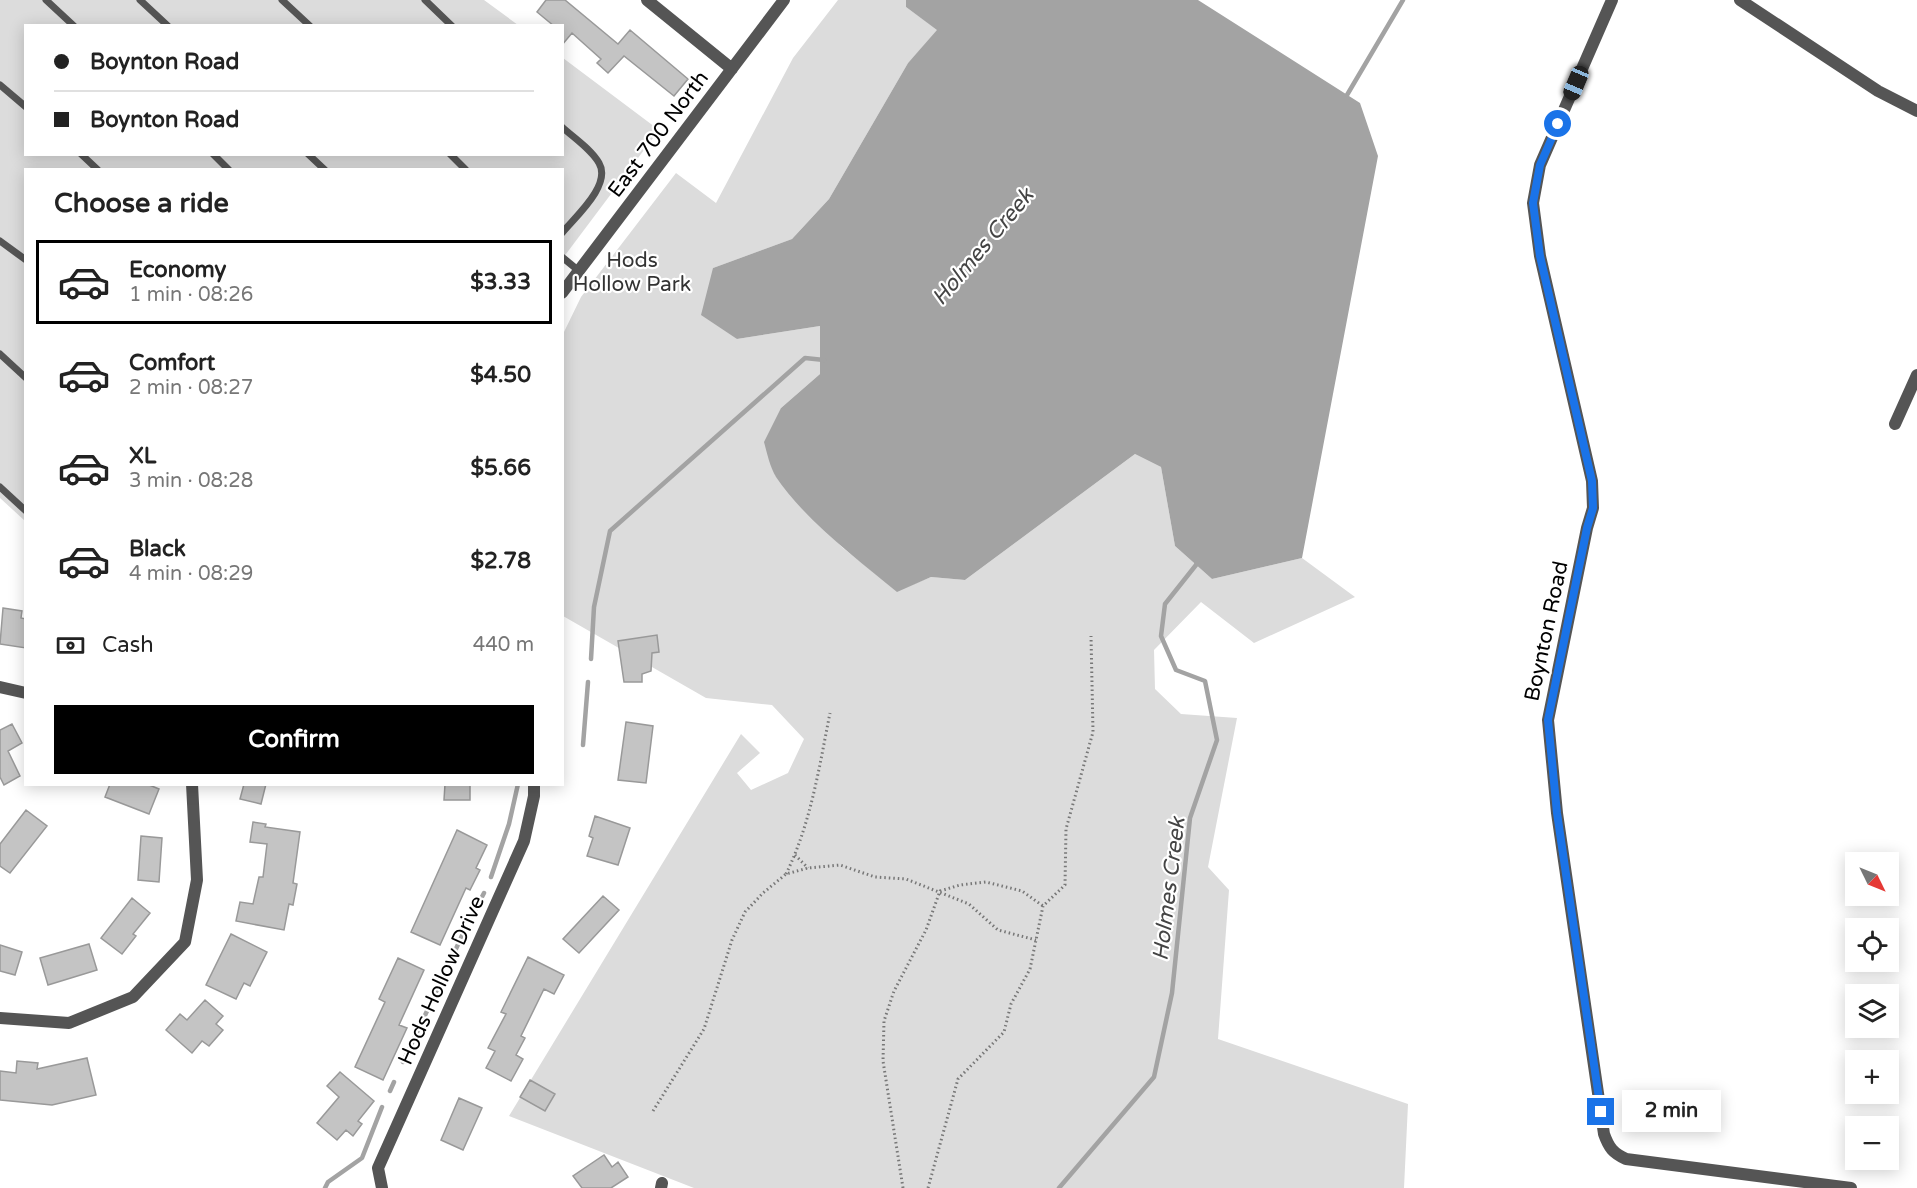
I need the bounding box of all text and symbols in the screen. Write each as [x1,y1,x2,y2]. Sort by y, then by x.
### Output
text: Boynton Road [90,49,239,75]
car [1561,63,1591,103]
street label: East 700 North [603,66,714,202]
text: Boynton Road [90,107,239,133]
route start [1544,110,1571,137]
water label: Holmes Creek [926,182,1040,310]
text: Choose a ride [54,187,229,220]
park label: Hods Hollow Park [573,248,691,297]
icon: car [57,255,111,309]
text: Economy [129,257,226,283]
text: $3.33 [470,269,531,295]
text: 1 min · 08:26 [129,283,253,307]
icon: car [57,348,111,402]
text: Comfort [129,350,215,376]
text: $4.50 [470,362,531,388]
text: 2 min · 08:27 [129,376,253,400]
icon: car [57,441,111,495]
text: XL [129,443,156,469]
text: $5.66 [470,455,531,481]
text: 3 min · 08:28 [129,469,253,493]
icon: car [57,534,111,588]
text: Black [129,536,186,562]
text: $2.78 [470,548,531,574]
street label: Boynton Road [1519,559,1574,703]
text: 4 min · 08:29 [129,562,253,586]
icon: cash [54,629,87,662]
text: Cash [102,632,154,658]
text: 440 m [473,633,534,657]
button: Confirm [54,705,534,774]
water label: Holmes Creek [1147,814,1191,962]
north arrow [1845,852,1899,906]
map controls [1845,852,1899,1170]
street label: Hods Hollow Drive [393,892,490,1069]
button: locate [1845,918,1899,972]
button: layers [1845,984,1899,1038]
button: + [1845,1050,1899,1104]
callout: 2 min [1622,1091,1721,1133]
route end [1587,1098,1614,1125]
text: 2 min [1645,1099,1698,1123]
button: − [1845,1116,1899,1170]

